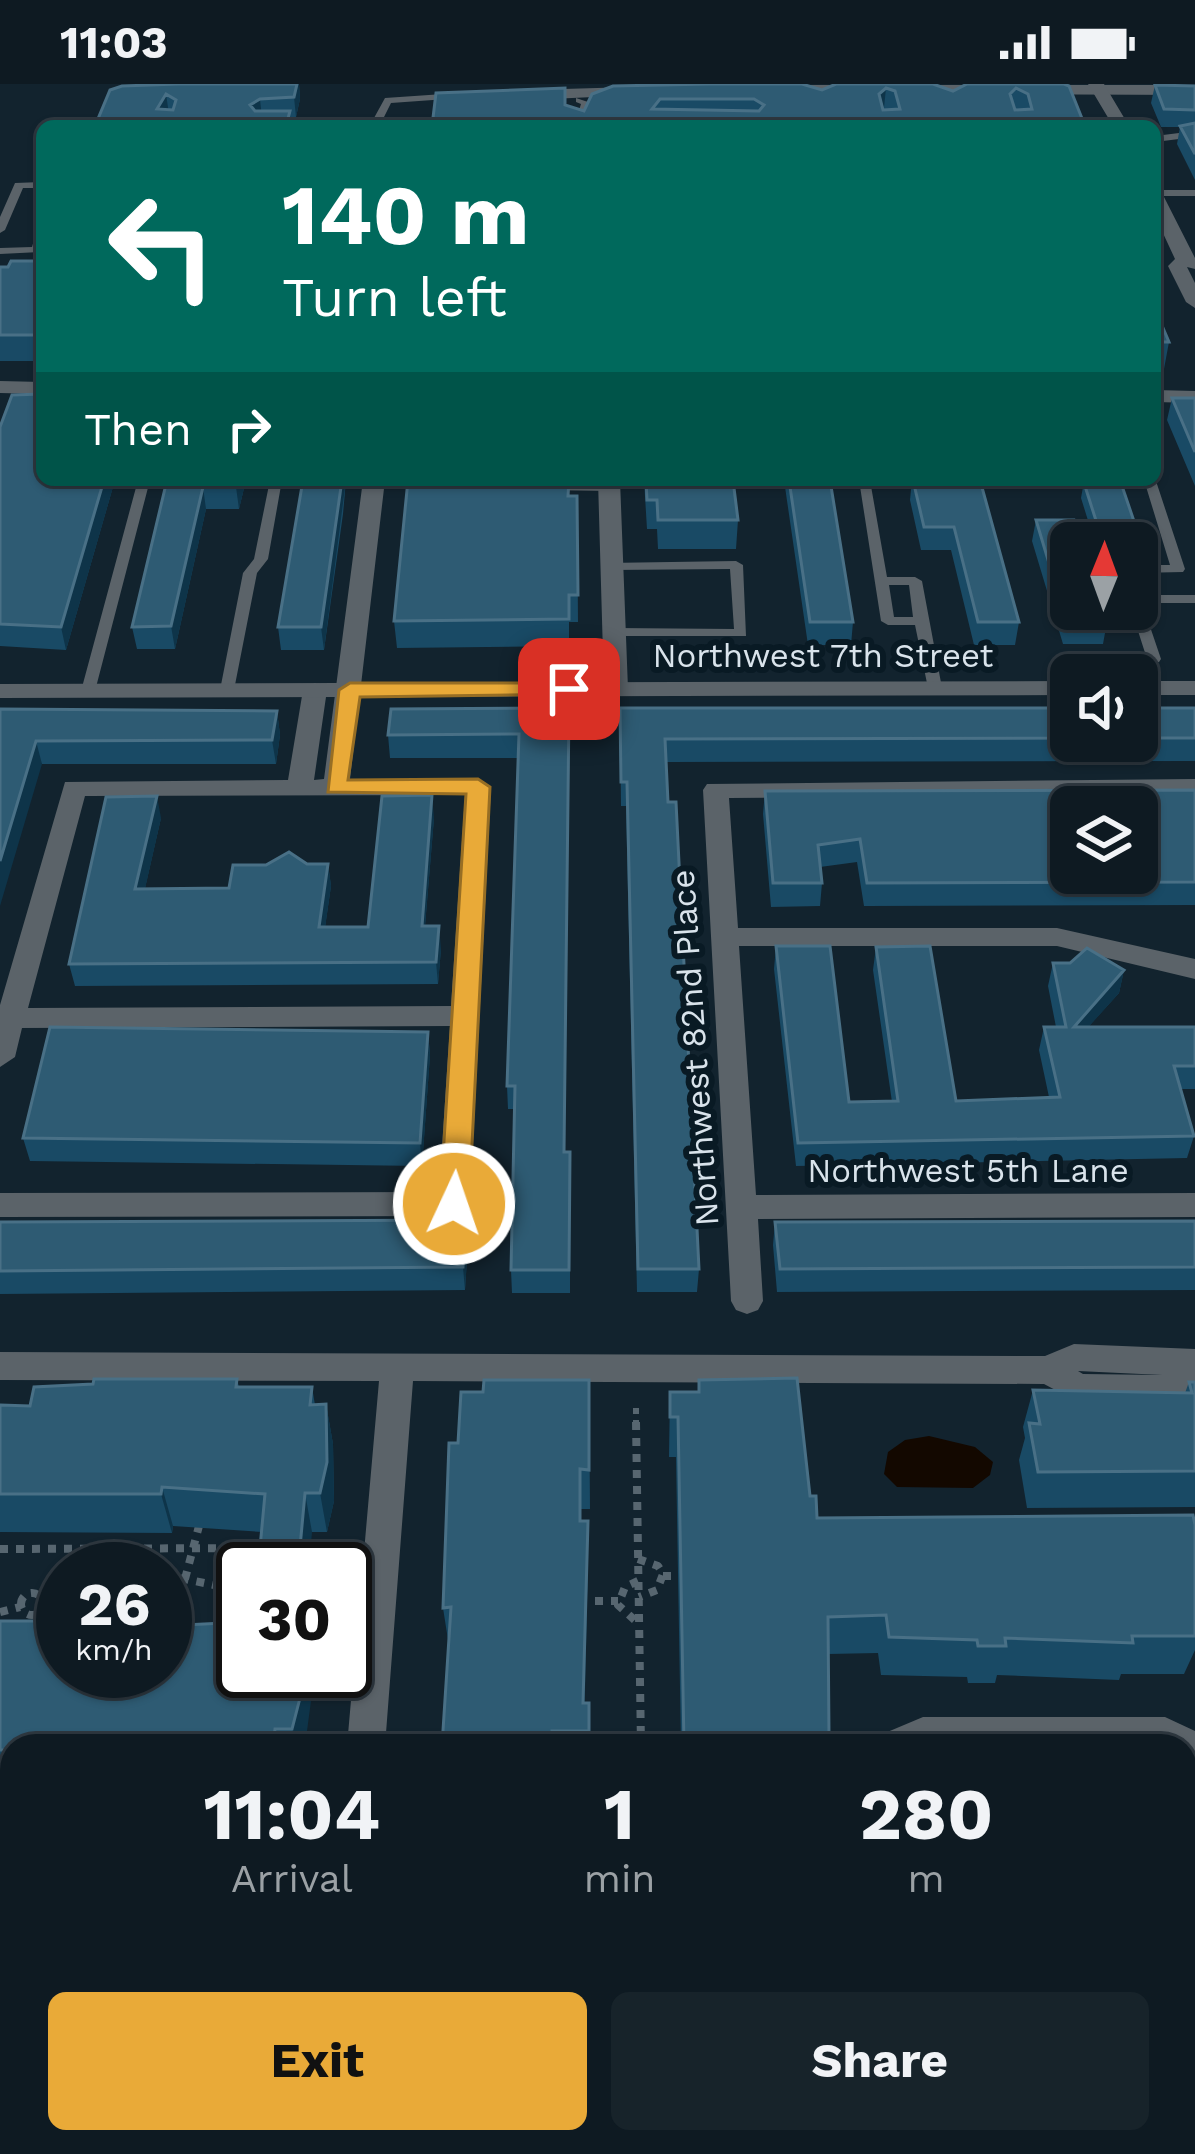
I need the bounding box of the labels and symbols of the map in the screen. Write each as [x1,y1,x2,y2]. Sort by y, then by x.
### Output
north arrow [1050,522,1158,630]
street label: Northwest 7th Street [653,636,994,675]
pin [518,638,620,740]
street label: Northwest 82nd Place [663,868,726,1227]
position arrow [391,1141,517,1267]
street label: Northwest 5th Lane [807,1151,1129,1190]
speed limit sign: 30 [216,1542,372,1698]

